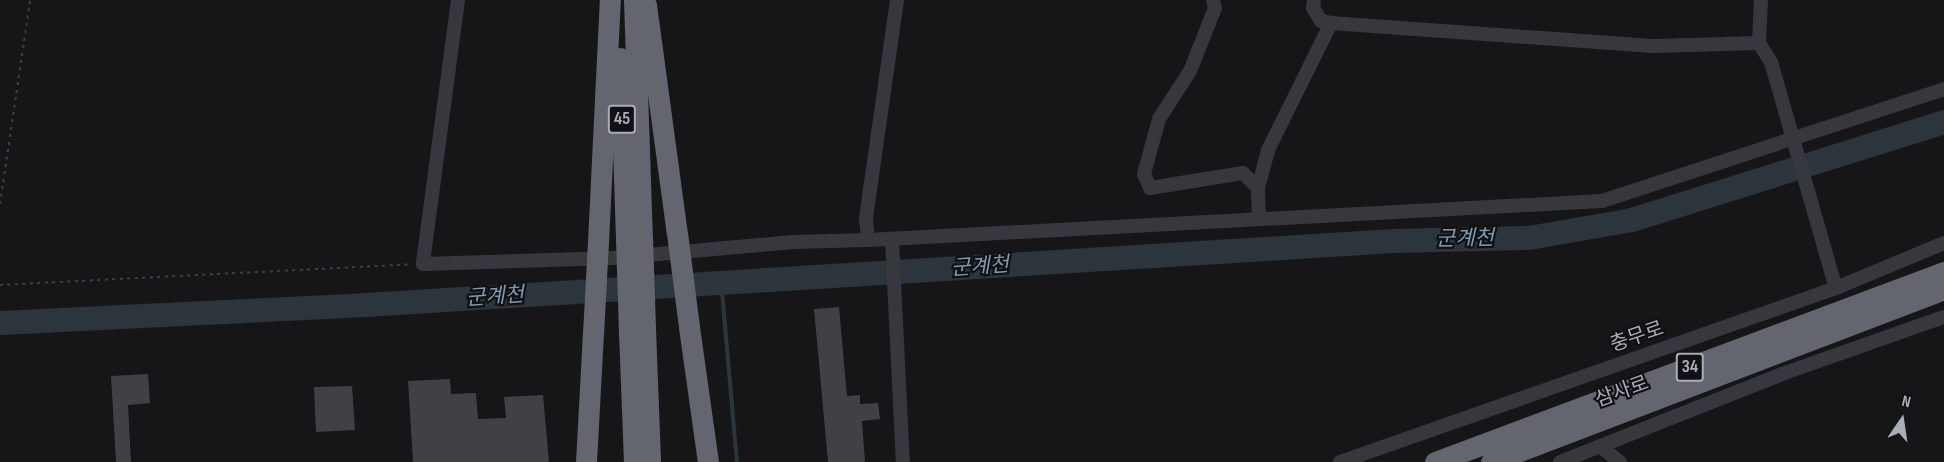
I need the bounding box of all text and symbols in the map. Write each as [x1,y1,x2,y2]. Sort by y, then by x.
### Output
road number: 45 [607,104,637,134]
water label: 군계천 [1436,226,1494,252]
water label: 군계천 [950,252,1010,282]
water label: 군계천 [465,282,525,312]
street label: 충무로 [1607,317,1667,357]
road number: 34 [1675,352,1705,382]
street label: 삼사로 [1592,371,1652,413]
north arrow [1872,390,1932,450]
text: N [1900,392,1912,412]

